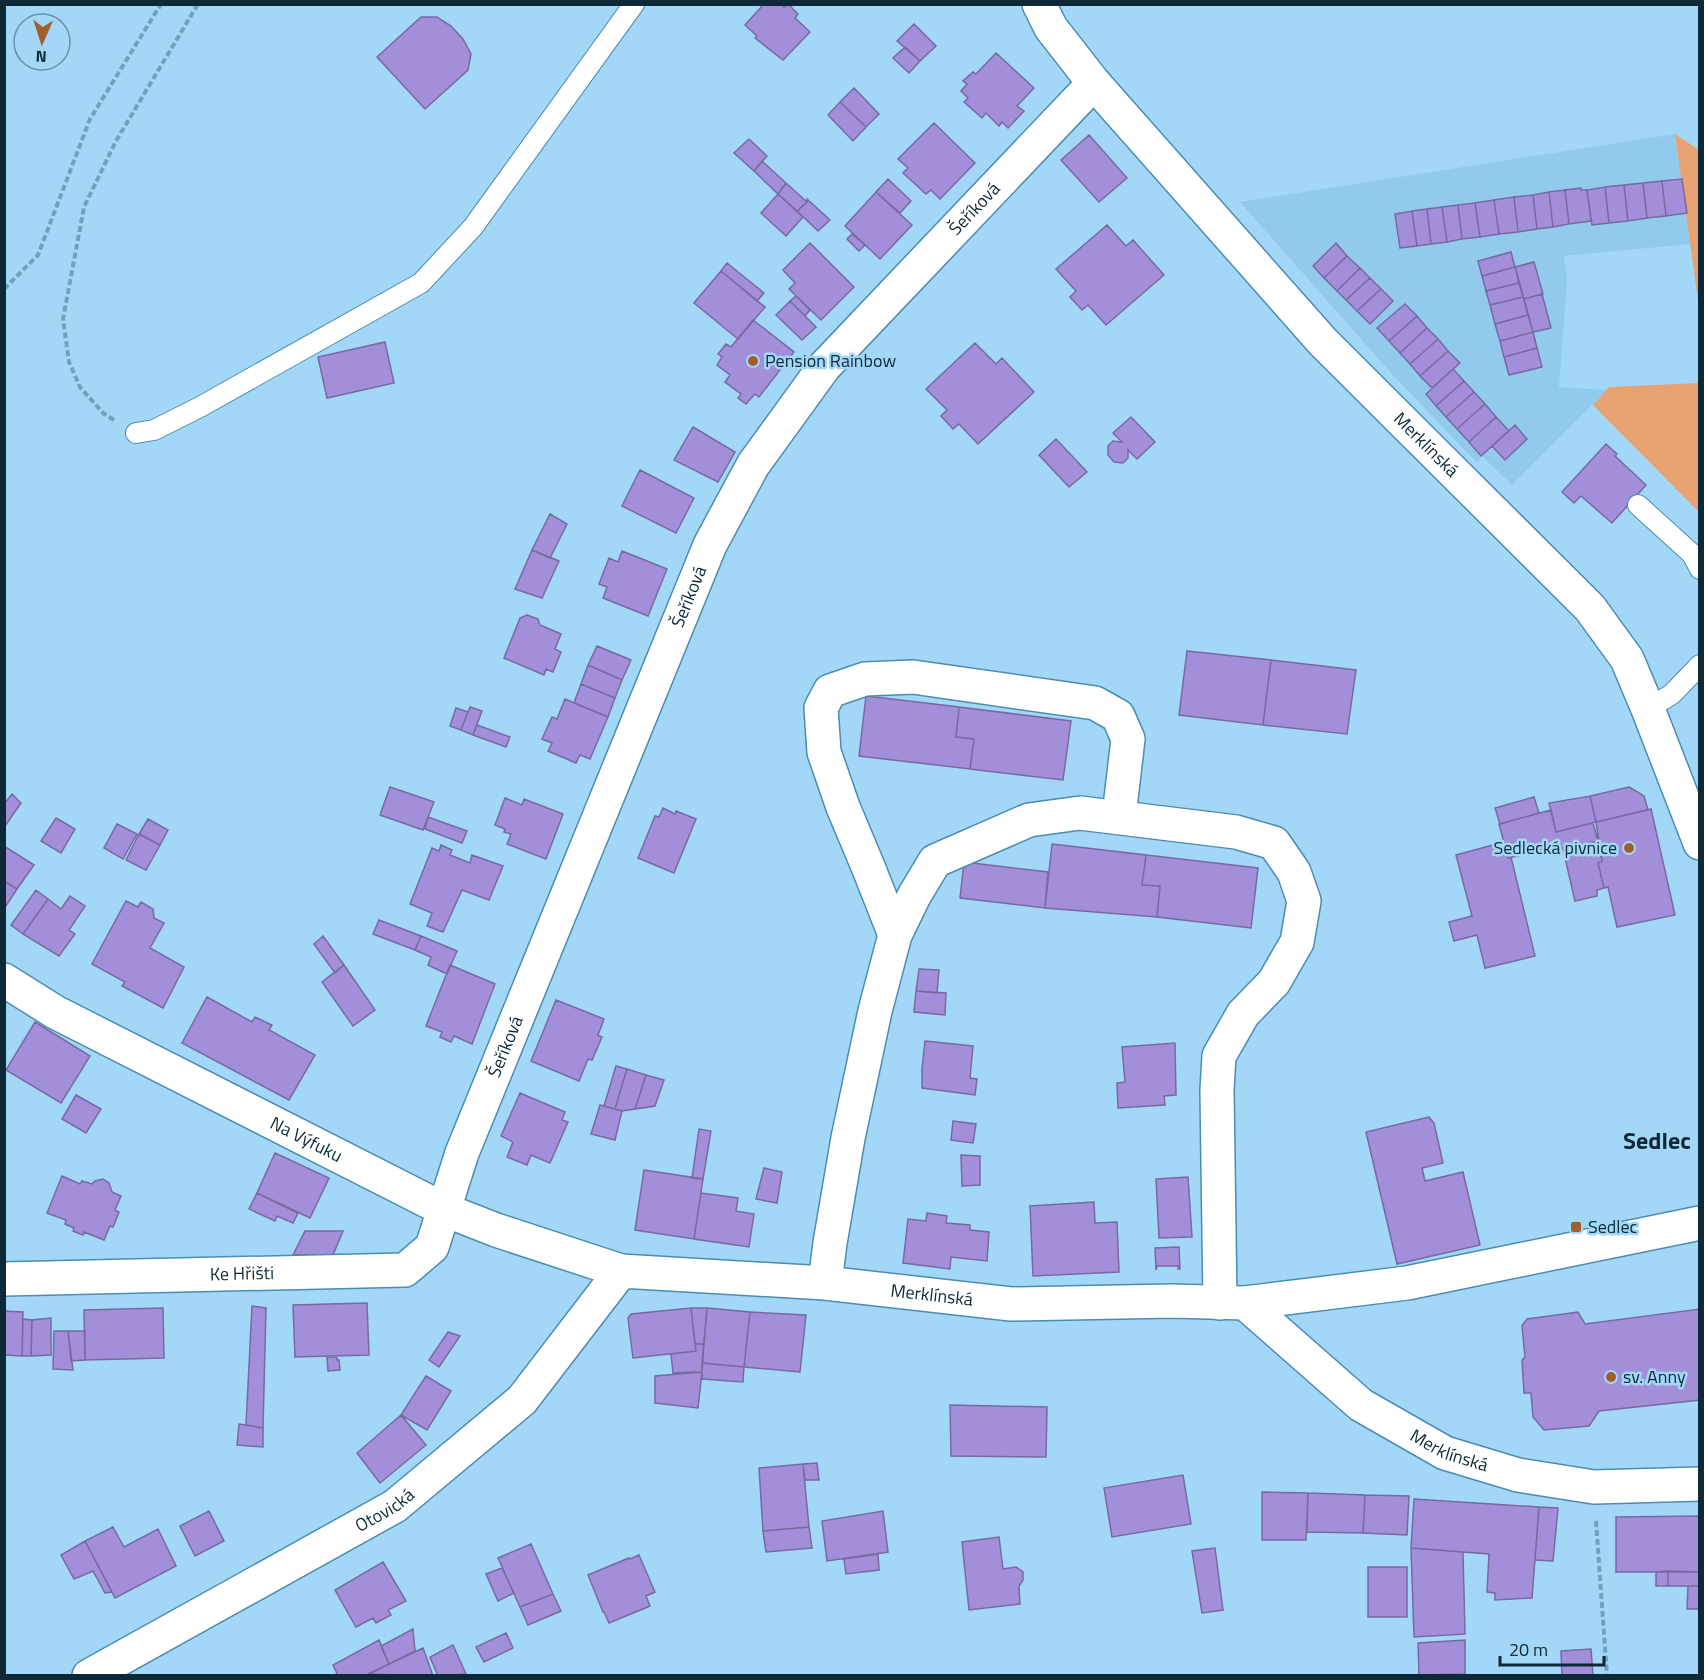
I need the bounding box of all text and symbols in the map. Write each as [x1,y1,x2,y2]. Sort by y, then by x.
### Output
north arrow [12,12,72,72]
text: N [35,45,47,69]
street label: Šeříková [942,176,1006,241]
place label: Pension Rainbow [765,347,896,374]
marker: Pension Rainbow [746,354,760,368]
street label: Merklínská [1388,406,1465,483]
street label: Šeříková [664,562,713,632]
place label: Sedlecká pivnice [1493,834,1617,861]
marker: Sedlecká pivnice [1622,841,1636,855]
street label: Šeříková [480,1012,530,1082]
street label: Na Výfuku [266,1109,347,1169]
district label: Sedlec [1623,1122,1691,1158]
place label: Sedlec [1588,1213,1638,1240]
marker: Sedlec [1569,1220,1583,1234]
street label: Ke Hřišti [210,1259,274,1287]
street label: Merklínská [889,1277,975,1313]
place label: sv. Anny [1623,1363,1686,1390]
marker: sv. Anny [1604,1370,1618,1384]
street label: Merklínská [1405,1422,1492,1478]
street label: Otovická [350,1481,420,1539]
scale bar [1500,1629,1604,1667]
text: 20 m [1509,1636,1548,1663]

